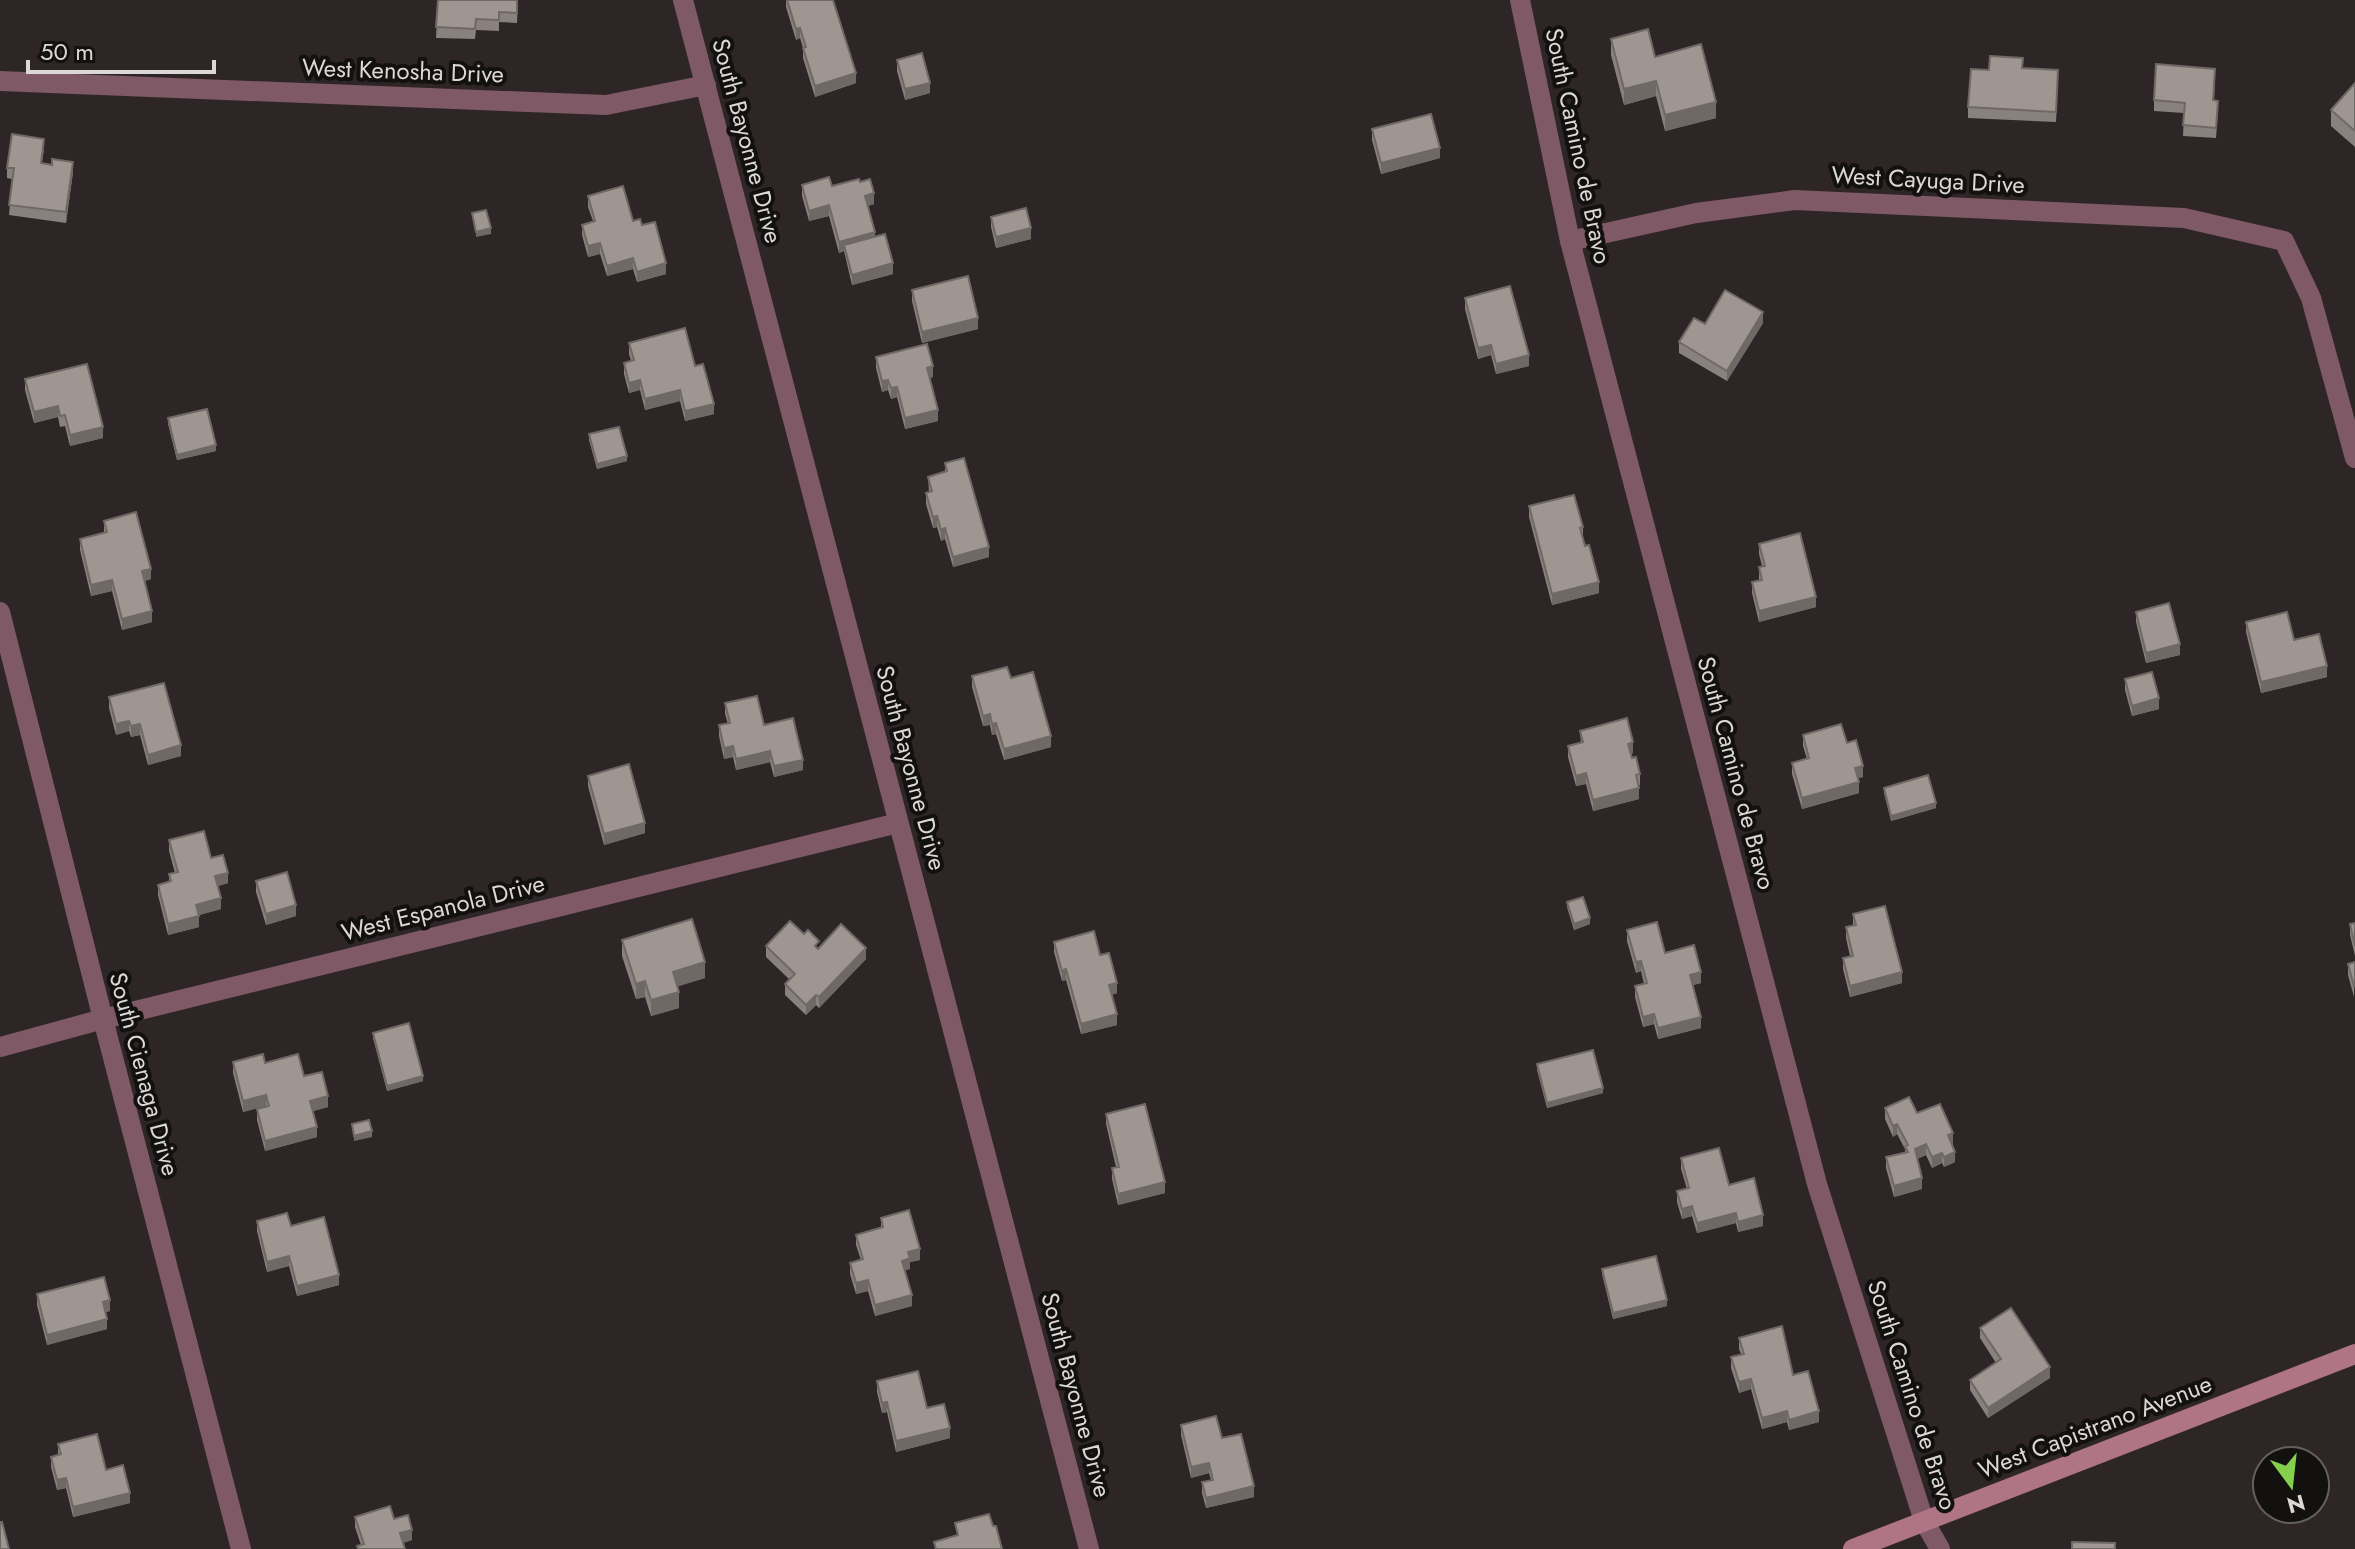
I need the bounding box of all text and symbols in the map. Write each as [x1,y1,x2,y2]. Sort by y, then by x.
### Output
scale bar [28,24,214,74]
street label: South Camino de Bravo [1536,25,1621,267]
text: 50 m [40,34,94,69]
street label: South Bayonne Drive [703,35,792,247]
street label: West Kenosha Drive [301,49,505,92]
street label: West Cayuga Drive [1830,157,2026,202]
street label: South Camino de Bravo [1689,652,1784,893]
street label: South Bayonne Drive [867,662,956,874]
street label: West Espanola Drive [338,865,548,950]
street label: South Cienaga Drive [100,968,188,1180]
street label: South Camino de Bravo [1859,1275,1966,1514]
street label: South Bayonne Drive [1032,1289,1121,1501]
street label: West Capistrano Avenue [1973,1366,2217,1487]
north arrow [2251,1445,2331,1525]
text: N [2284,1487,2309,1522]

